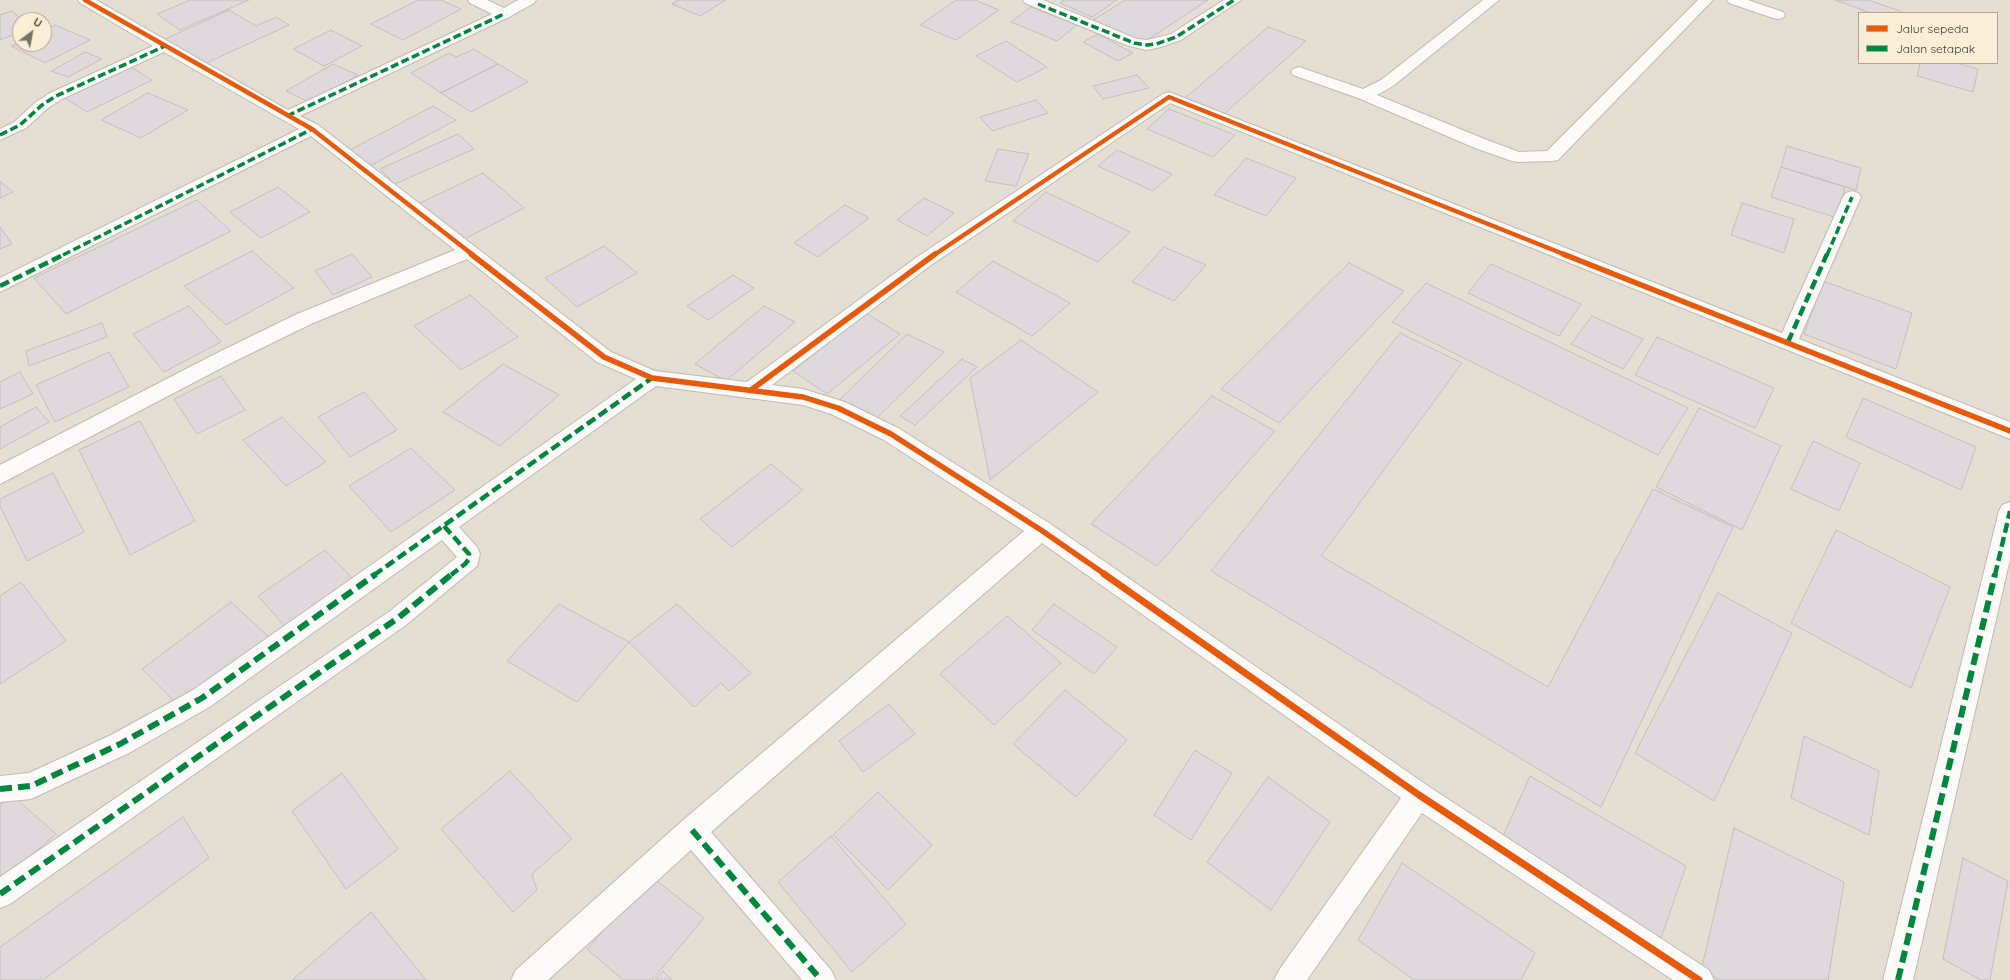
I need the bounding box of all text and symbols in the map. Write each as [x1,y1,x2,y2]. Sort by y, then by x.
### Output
north arrow [12,12,52,52]
legend [1858,12,1998,64]
text: U [31,15,45,31]
text: Jalur sepeda [1896,21,1969,36]
text: Jalan setapak [1896,41,1975,56]

